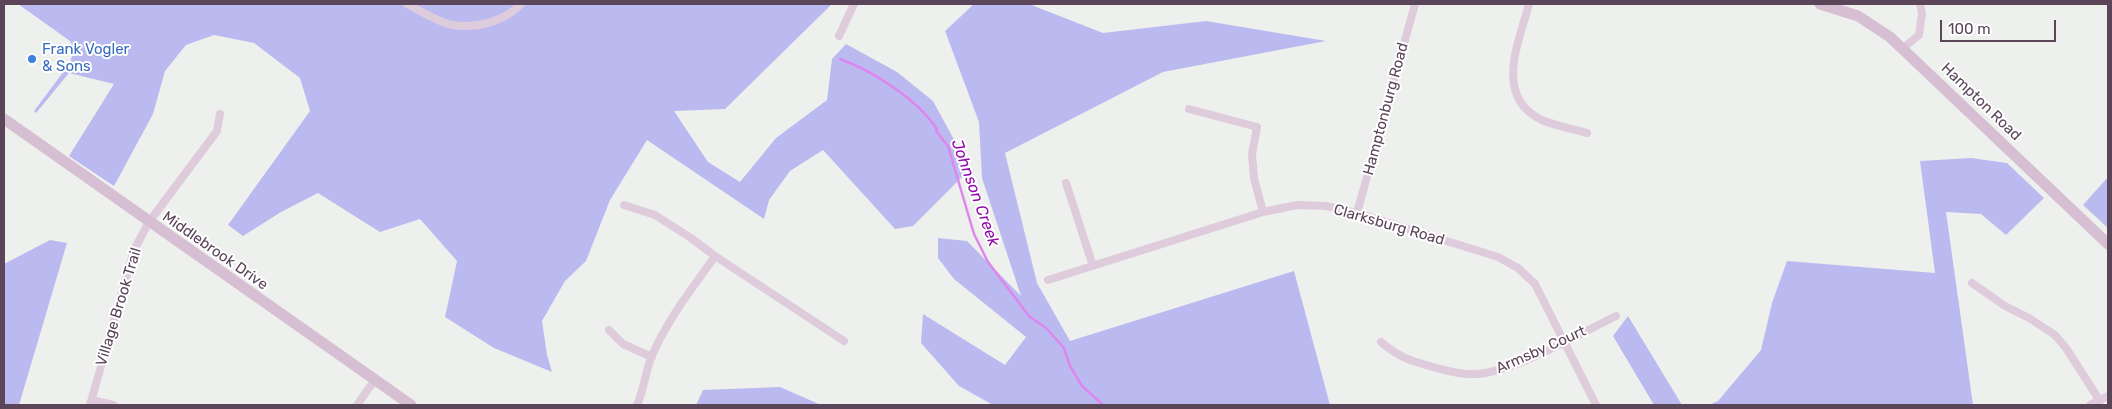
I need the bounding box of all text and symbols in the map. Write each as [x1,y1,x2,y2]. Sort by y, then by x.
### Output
scale bar [1942,10,2058,42]
text: 100 m [1948,20,1990,38]
place label: Frank Vogler & Sons [42,41,129,76]
street label: Hamptonburg Road [1360,41,1412,177]
marker: Frank Vogler & Sons [26,53,38,65]
street label: Hampton Road [1937,59,2025,145]
water label: Johnson Creek [947,137,1003,249]
street label: Clarksburg Road [1331,201,1447,249]
street label: Middlebrook Drive [159,208,271,294]
street label: Village Brook Trail [92,246,146,368]
street label: Armsby Court [1493,322,1589,378]

